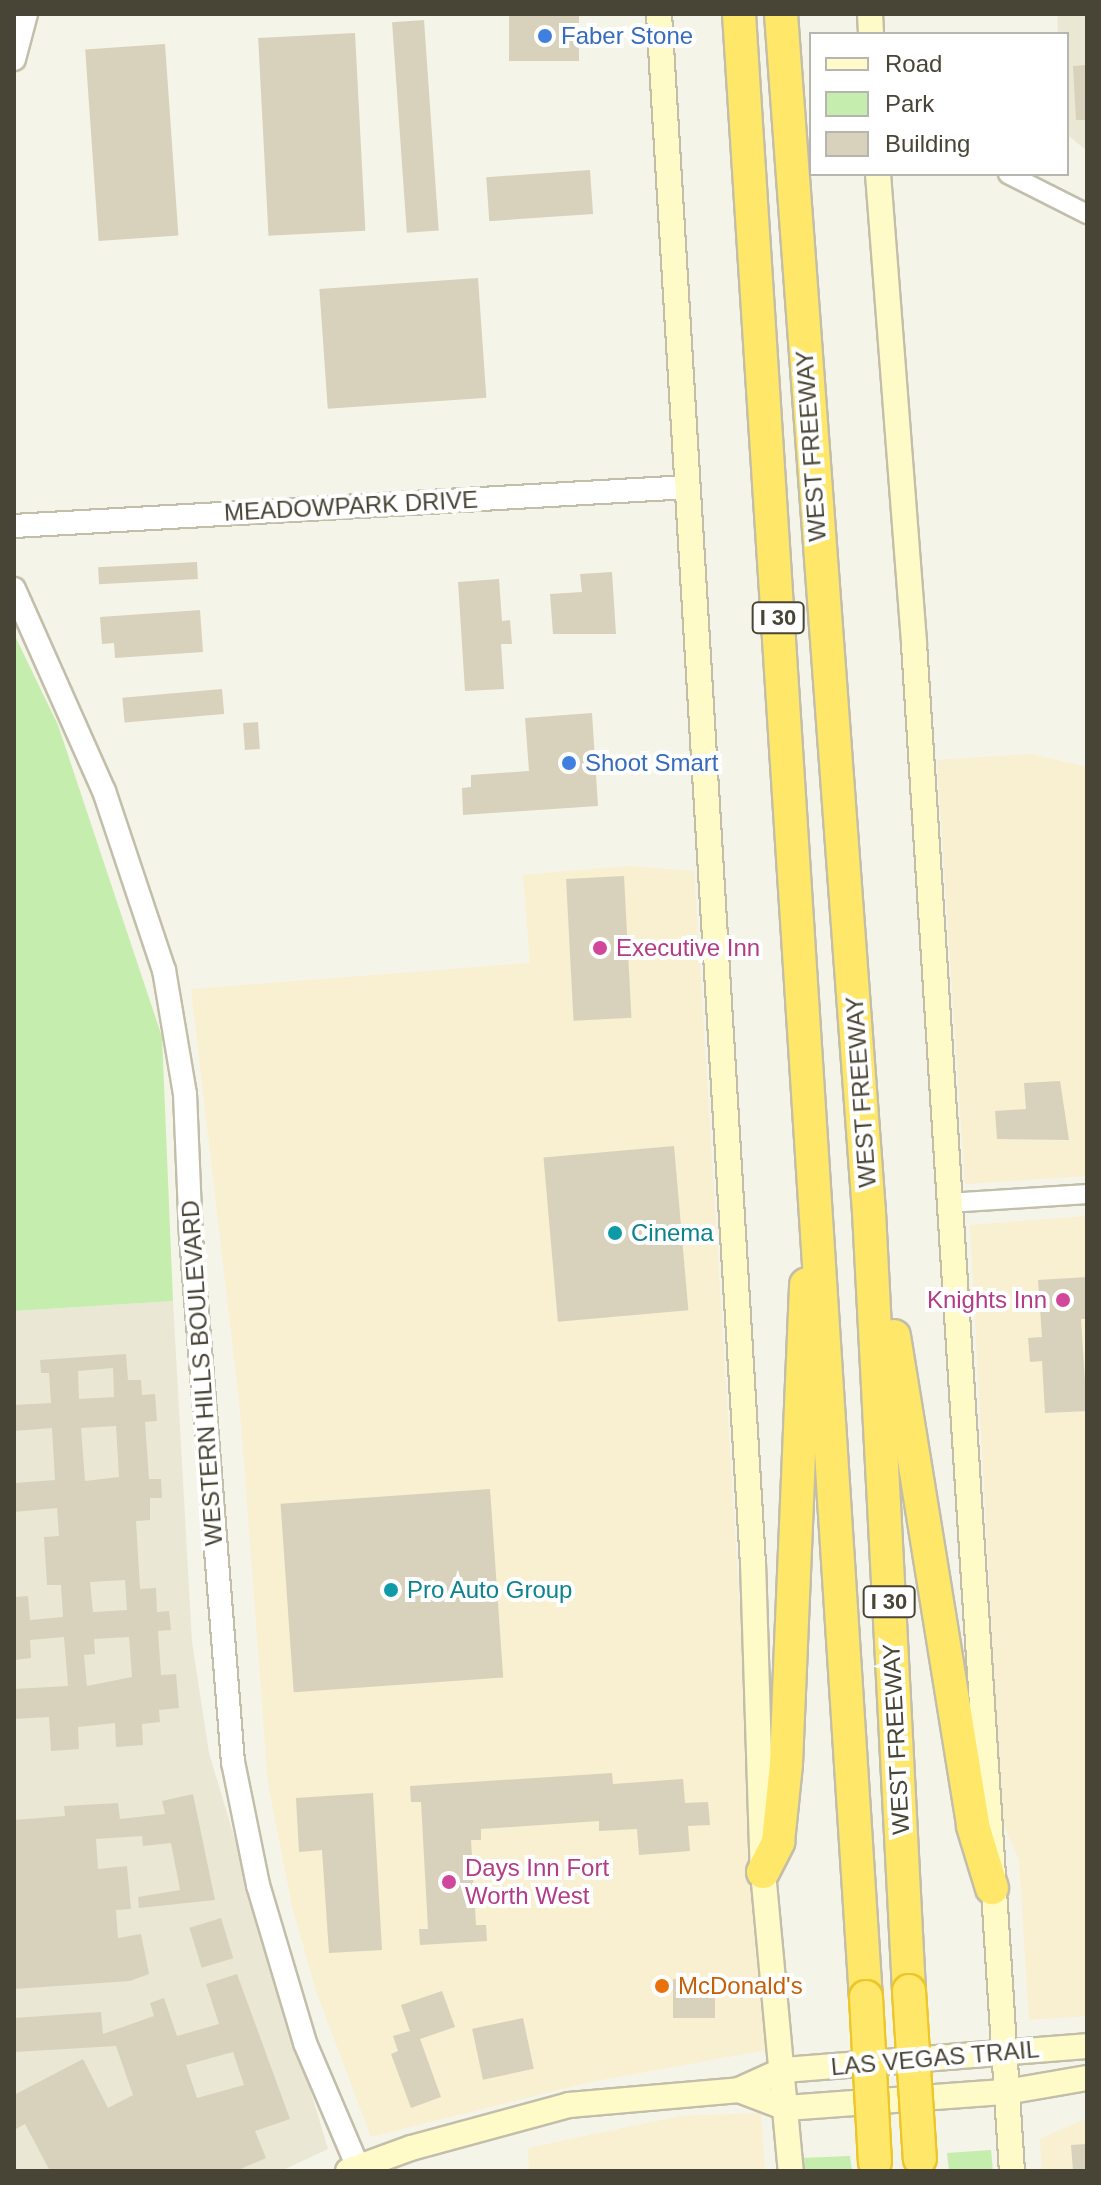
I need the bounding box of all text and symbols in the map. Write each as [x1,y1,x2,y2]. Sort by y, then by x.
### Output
place label: Faber Stone [561,22,693,50]
marker: Faber Stone [536,27,554,45]
legend [809,32,1069,176]
text: Road [885,50,942,77]
text: Park [885,90,934,117]
text: Building [885,130,970,157]
street label: WEST FREEWAY [790,349,832,543]
street label: MEADOWPARK DRIVE [223,485,479,527]
road number: I 30 [750,600,806,636]
place label: Shoot Smart [585,749,718,777]
marker: Shoot Smart [560,754,578,772]
place label: Executive Inn [616,934,760,962]
marker: Executive Inn [591,939,609,957]
street label: WEST FREEWAY [840,995,882,1189]
street label: WESTERN HILLS BOULEVARD [176,1199,228,1547]
place label: Cinema [631,1219,714,1247]
marker: Cinema [606,1224,624,1242]
place label: Knights Inn [927,1286,1047,1314]
marker: Knights Inn [1054,1291,1072,1309]
place label: Pro Auto Group [407,1576,574,1604]
marker: Pro Auto Group [382,1581,400,1599]
road number: I 30 [861,1584,917,1620]
street label: WEST FREEWAY [877,1642,915,1836]
place label: Days Inn Fort Worth West [465,1854,609,1910]
marker: Days Inn Fort Worth West [440,1873,458,1891]
place label: McDonald's [678,1972,803,2000]
marker: McDonald's [653,1977,671,1995]
street label: LAS VEGAS TRAIL [829,2035,1041,2081]

